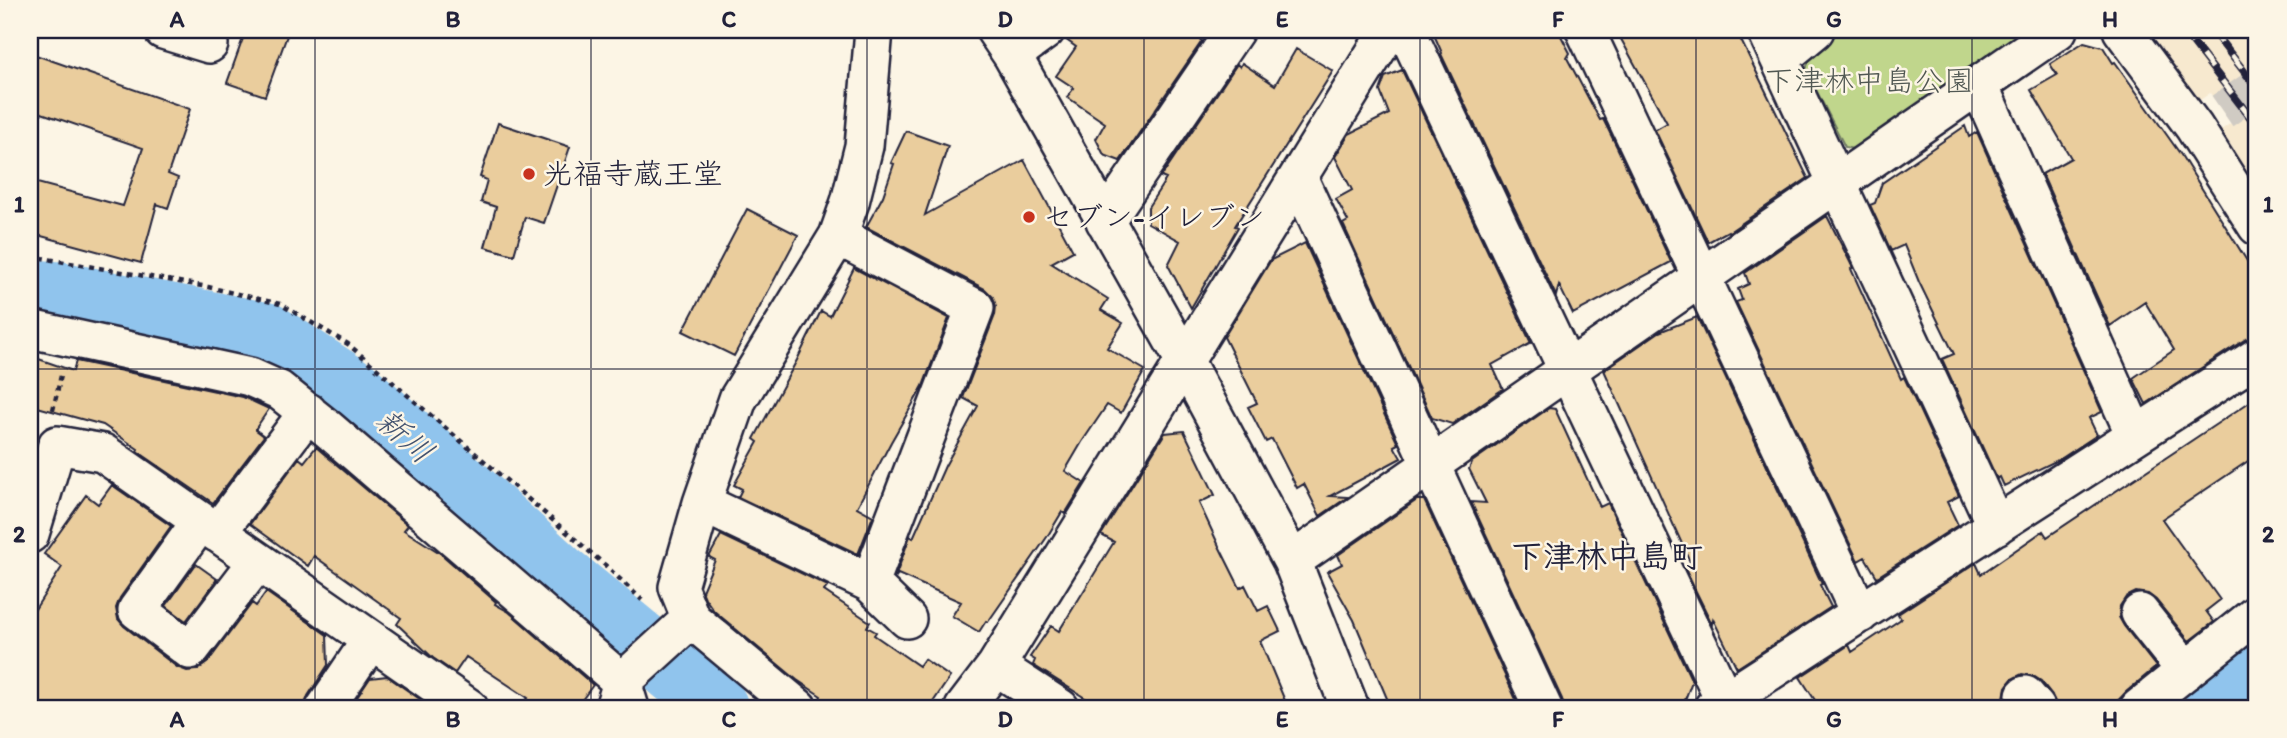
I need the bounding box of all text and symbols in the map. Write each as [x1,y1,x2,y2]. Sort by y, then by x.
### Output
text: A [169,5,185,33]
text: B [446,5,461,33]
text: C [722,5,737,33]
text: D [997,5,1013,33]
text: E [1276,5,1289,33]
text: F [1552,5,1565,33]
text: G [1826,5,1842,33]
text: H [2102,5,2118,33]
park label: 下津林中島公園 [1764,62,1974,99]
place label: 光福寺蔵王堂 [543,155,723,192]
marker: 光福寺蔵王堂 [521,166,537,182]
text: 1 [14,190,25,218]
text: 1 [2263,190,2274,218]
place label: セブン-イレブン [1043,198,1265,235]
marker: セブン-イレブン [1021,209,1037,225]
water label: 新川 [368,401,442,471]
text: 2 [13,520,26,548]
text: 2 [2262,520,2275,548]
district label: 下津林中島町 [1511,537,1703,575]
text: A [169,705,185,733]
text: B [446,705,461,733]
text: C [722,705,737,733]
text: D [997,705,1013,733]
text: E [1276,705,1289,733]
text: F [1552,705,1565,733]
text: G [1826,705,1842,733]
text: H [2102,705,2118,733]

